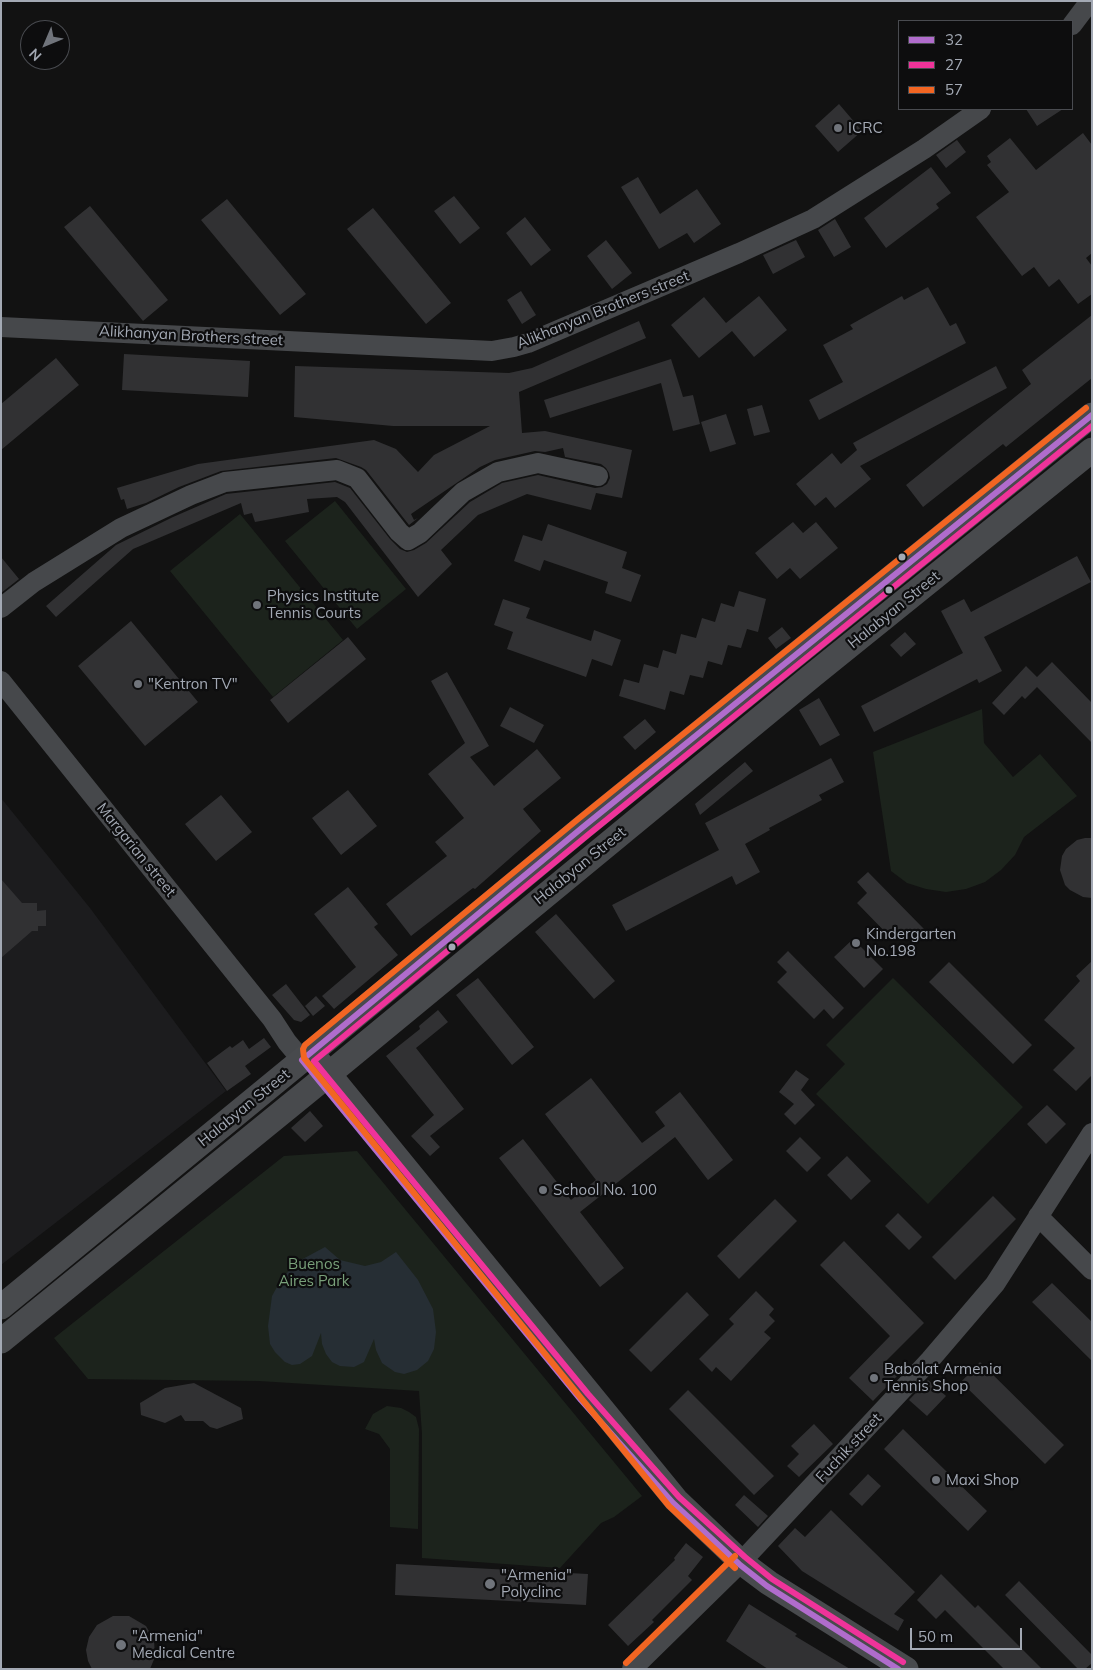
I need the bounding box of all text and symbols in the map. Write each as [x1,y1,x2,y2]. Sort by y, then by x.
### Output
north arrow [20,20,70,70]
legend [898,20,1073,110]
text: 32 [945,30,963,49]
text: N [25,45,45,65]
text: 27 [945,55,963,74]
text: 57 [945,80,963,99]
place label: ICRC [848,119,883,137]
marker: ICRC [832,122,844,134]
street label: Alikhanyan Brothers street [514,267,692,353]
street label: Alikhanyan Brothers street [98,322,284,350]
unlabelled marker [897,552,907,562]
street label: Halabyan Street [844,567,944,653]
unlabelled marker [884,585,894,595]
place label: Physics Institute Tennis Courts [267,587,379,622]
marker: Physics Institute Tennis Courts [251,599,263,611]
place label: "Kentron TV" [148,675,238,693]
marker: "Kentron TV" [132,678,144,690]
street label: Margarian street [93,799,179,901]
street label: Halabyan Street [530,823,630,909]
place label: Kindergarten No.198 [866,925,956,960]
marker: Kindergarten No.198 [850,937,862,949]
unlabelled marker [447,942,457,952]
street label: Halabyan Street [194,1065,294,1151]
place label: School No. 100 [553,1181,657,1199]
marker: School No. 100 [537,1184,549,1196]
park label: Buenos Aires Park [278,1255,350,1290]
place label: Babolat Armenia Tennis Shop [884,1360,1002,1395]
marker: Babolat Armenia Tennis Shop [868,1372,880,1384]
street label: Fuchik street [812,1410,886,1486]
place label: Maxi Shop [946,1471,1019,1489]
marker: Maxi Shop [930,1474,942,1486]
place label: "Armenia" Polyclinc [501,1566,572,1601]
marker: "Armenia" Polyclinc [483,1577,497,1591]
scale bar [913,1618,1026,1650]
place label: "Armenia" Medical Centre [132,1627,235,1662]
text: 50 m [918,1627,953,1646]
marker: "Armenia" Medical Centre [114,1638,128,1652]

